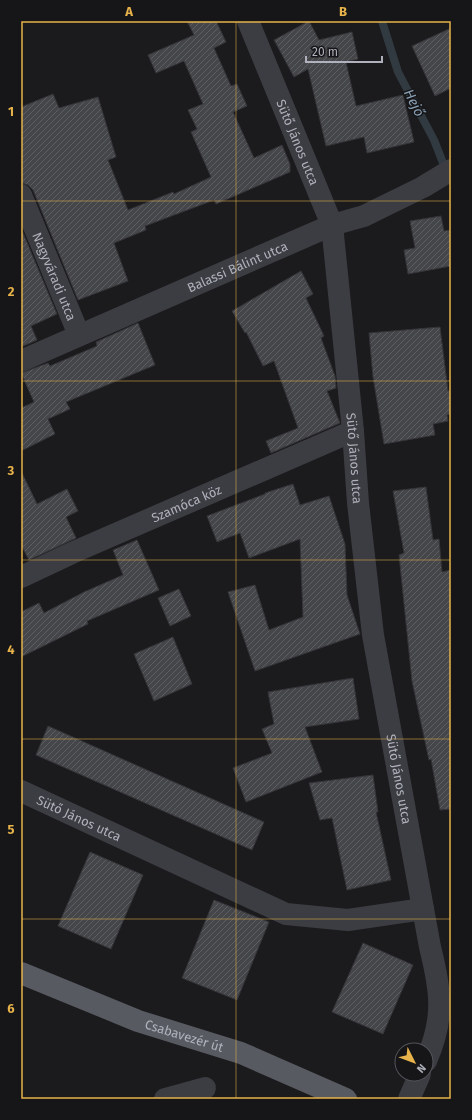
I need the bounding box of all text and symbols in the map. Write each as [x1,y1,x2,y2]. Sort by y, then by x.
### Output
text: A [124,4,133,19]
text: B [339,4,347,19]
scale bar [306,38,382,64]
text: 20 m [312,45,338,59]
water label: Hejő [400,86,428,120]
street label: Sütő János utca [274,97,322,187]
text: 1 [8,104,14,119]
street label: Nagyváradi utca [30,230,80,323]
street label: Balassi Bálint utca [185,238,290,295]
text: 2 [8,284,15,299]
street label: Sütő János utca [344,412,366,504]
text: 3 [7,463,15,478]
street label: Szamóca köz [149,481,224,525]
text: 4 [7,642,15,657]
street label: Sütő János utca [384,733,415,825]
street label: Sütő János utca [35,792,124,844]
text: 5 [8,822,15,837]
text: 6 [7,1001,15,1016]
street label: Csabavezér út [143,1016,226,1055]
north arrow [394,1042,434,1082]
text: N [414,1061,428,1075]

